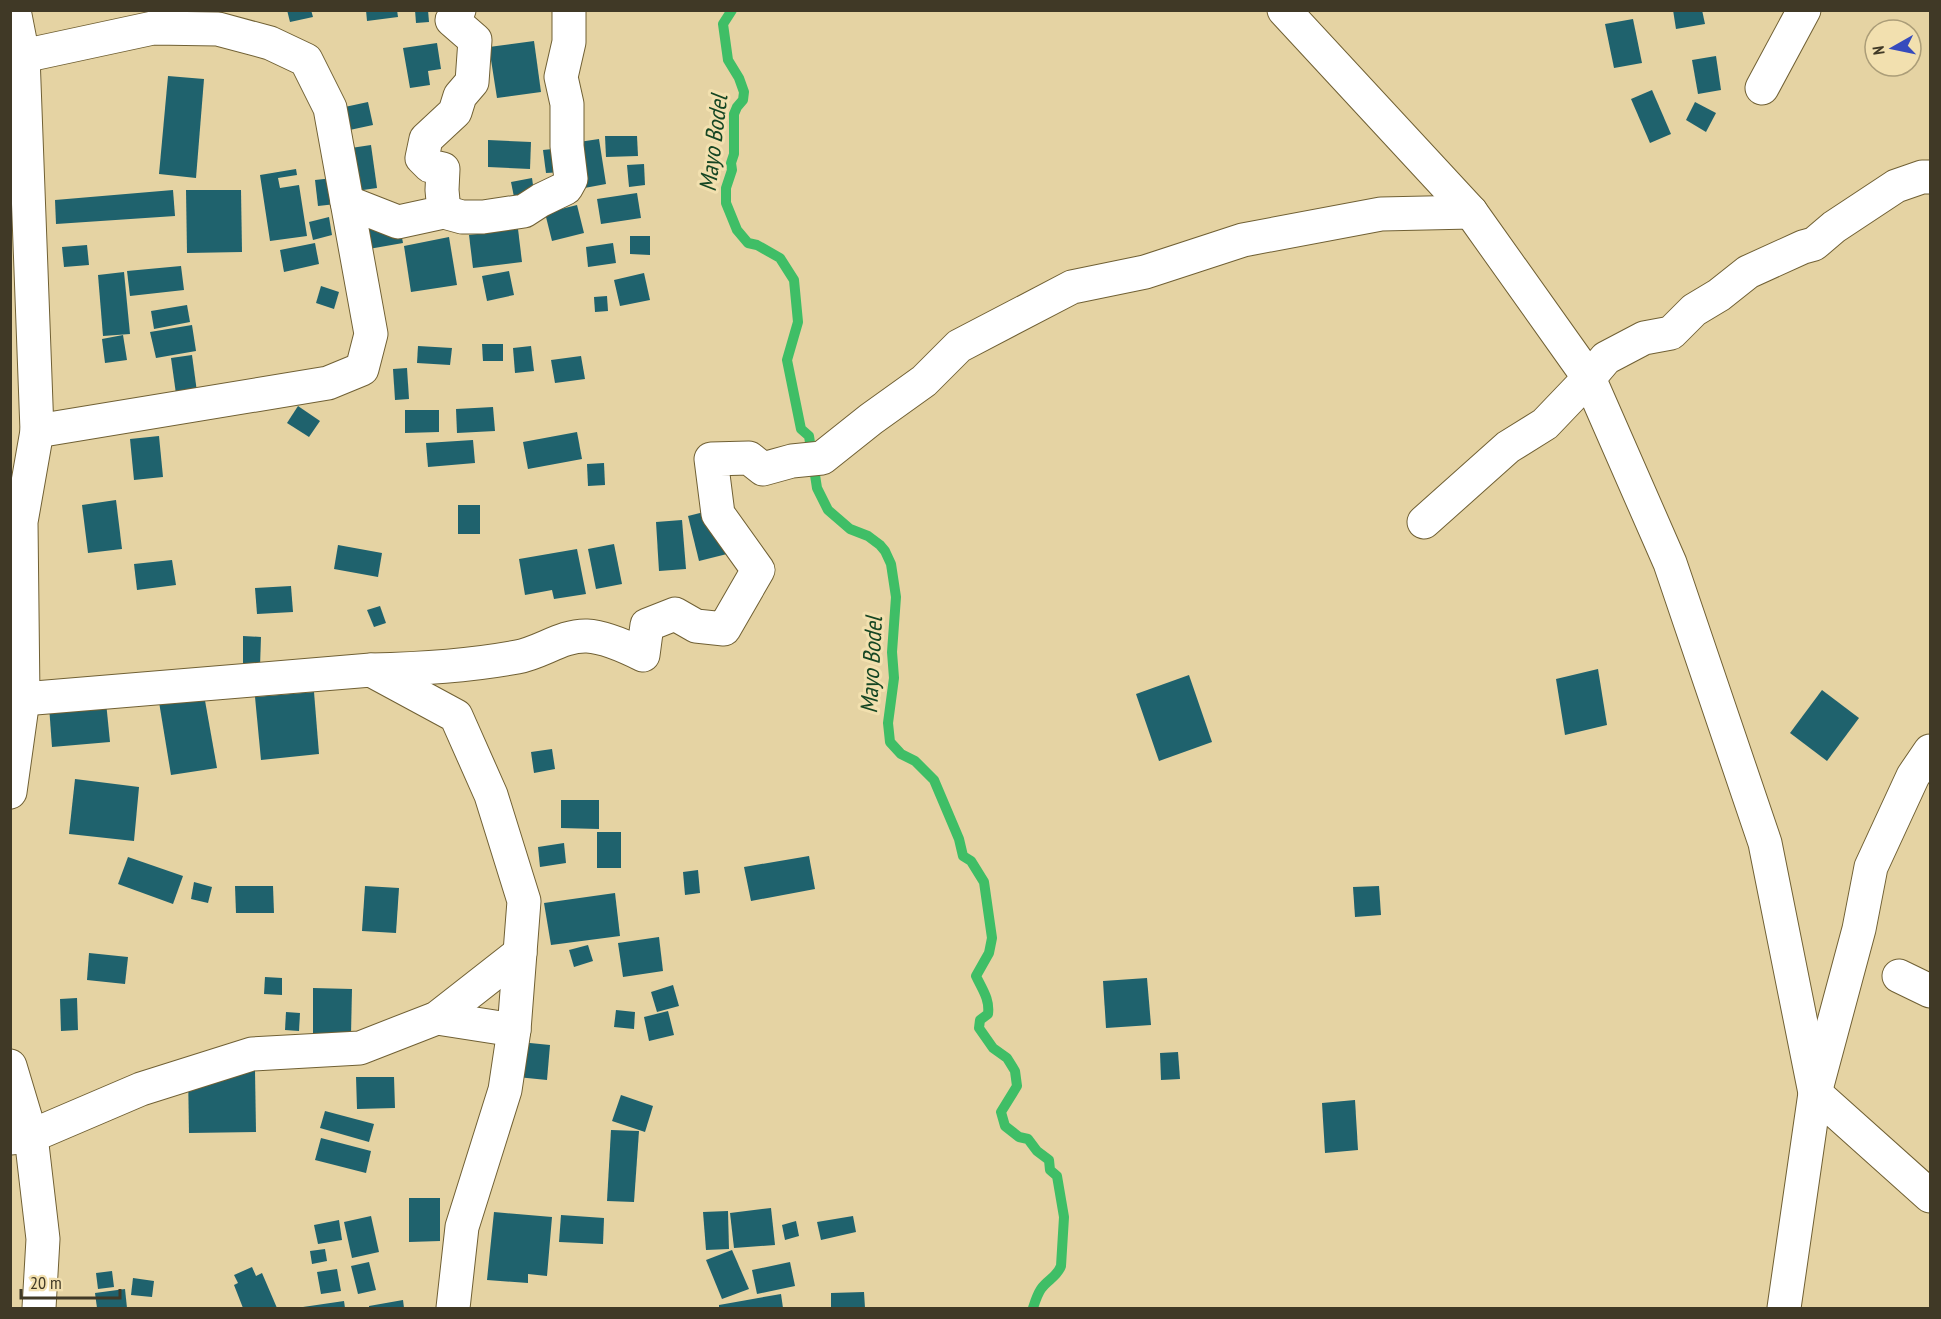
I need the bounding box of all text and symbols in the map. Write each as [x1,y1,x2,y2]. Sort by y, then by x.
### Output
north arrow [1863,18,1923,78]
text: N [1868,45,1889,56]
water label: Mayo Bodel [692,91,735,193]
water label: Mayo Bodel [853,613,889,714]
scale bar [21,1262,120,1300]
text: 20 m [30,1271,62,1294]

